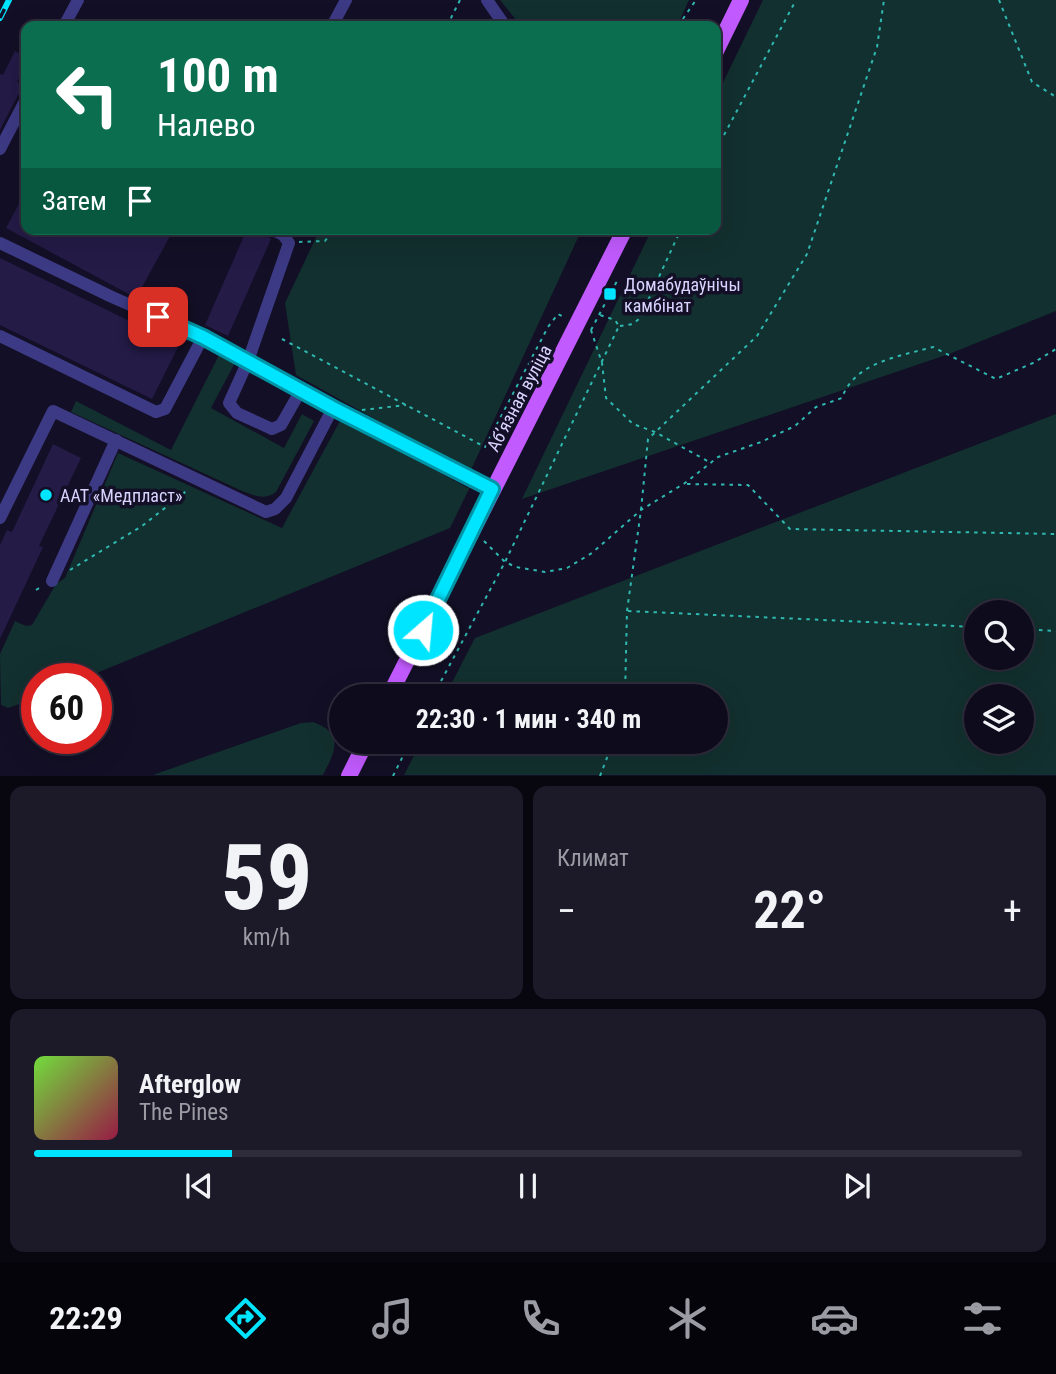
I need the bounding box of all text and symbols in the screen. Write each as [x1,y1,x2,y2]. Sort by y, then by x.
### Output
text: 100 m [157,47,279,104]
icon: left [42,49,133,140]
text: Налево [157,106,256,144]
icon: arrive [121,182,159,220]
text: Затем [42,186,107,216]
place label: Домабудаўнічы камбінат [624,274,741,316]
marker: Домабудаўнічы камбінат [602,286,618,302]
pin [128,287,188,347]
icon: arrive [139,298,177,336]
street label: Абʼязная вуліца [482,341,556,455]
place label: ААТ «Медпласт» [60,485,182,506]
marker: ААТ «Медпласт» [38,487,54,503]
position arrow [386,593,460,667]
map controls [964,600,1034,754]
button: search [964,600,1034,670]
speed limit sign: 60 [21,663,112,754]
button: layers [964,684,1034,754]
text: 22:30 · 1 мин · 340 m [416,704,641,734]
text: 59 [221,825,312,931]
text: Климат [557,845,629,872]
text: 22° [753,880,826,941]
text: − [557,889,576,933]
text: + [1003,889,1022,933]
text: km/h [243,924,290,951]
text: Afterglow [139,1069,241,1099]
text: The Pines [139,1099,229,1126]
icon: previous [180,1167,218,1205]
icon: pause [509,1167,547,1205]
icon: next [838,1167,876,1205]
icon: directions [221,1294,270,1343]
icon: music [368,1294,417,1343]
icon: phone [516,1294,565,1343]
icon: climate [663,1294,712,1343]
icon: car [810,1294,859,1343]
icon: filters [958,1294,1007,1343]
text: 22:29 [49,1299,123,1337]

